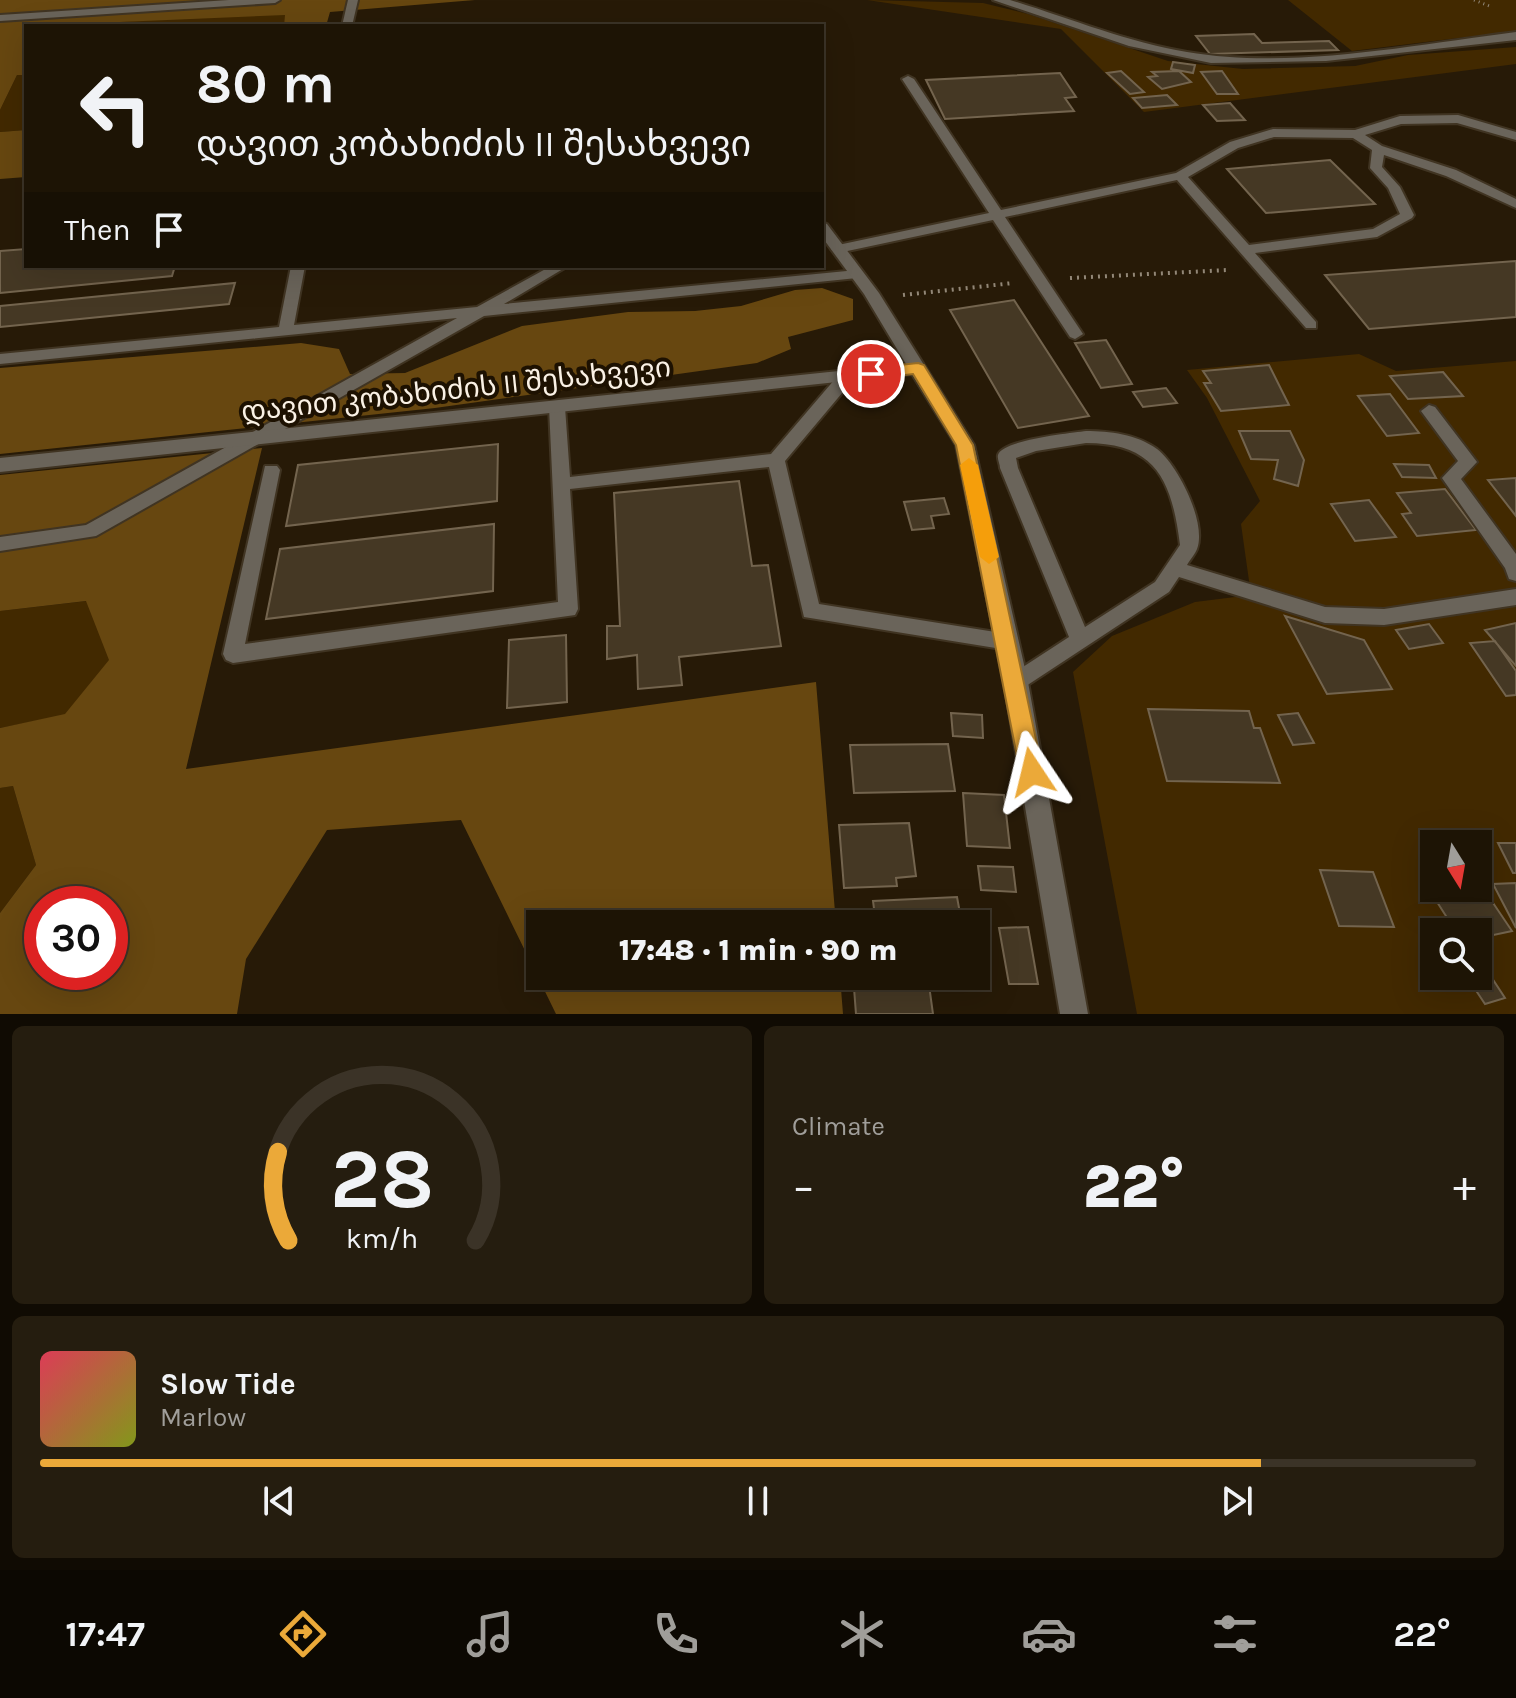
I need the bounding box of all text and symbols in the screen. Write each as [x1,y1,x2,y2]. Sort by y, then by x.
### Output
text: 80 m [196,51,335,116]
icon: left [64,56,168,160]
text: დავით კობახიძის II შესახვევი [196,123,751,165]
icon: arrive [147,208,191,252]
text: Then [64,212,131,248]
pin [837,340,905,408]
street label: დავით კობახიძის II შესახვევი [240,350,672,428]
icon: arrive [849,352,893,396]
position arrow [990,730,1074,814]
north arrow [1420,830,1492,902]
map controls [1420,830,1492,990]
speed limit sign: 30 [24,886,128,990]
button: search [1420,918,1492,990]
text: 17:48 · 1 min · 90 m [619,932,897,968]
text: Climate [792,1111,885,1142]
text: 28 [330,1131,434,1228]
text: 22° [1083,1152,1185,1222]
text: − [792,1161,815,1212]
text: + [1453,1161,1476,1212]
text: km/h [346,1222,418,1255]
text: Slow Tide [160,1366,296,1402]
text: Marlow [160,1402,246,1433]
icon: previous [257,1479,301,1523]
icon: pause [736,1479,780,1523]
icon: next [1215,1479,1259,1523]
icon: directions [275,1606,331,1662]
icon: music [462,1606,518,1662]
icon: phone [648,1606,704,1662]
icon: climate [834,1606,890,1662]
icon: car [1021,1606,1077,1662]
icon: filters [1207,1606,1263,1662]
text: 17:47 [65,1613,145,1655]
text: 22° [1393,1613,1451,1655]

